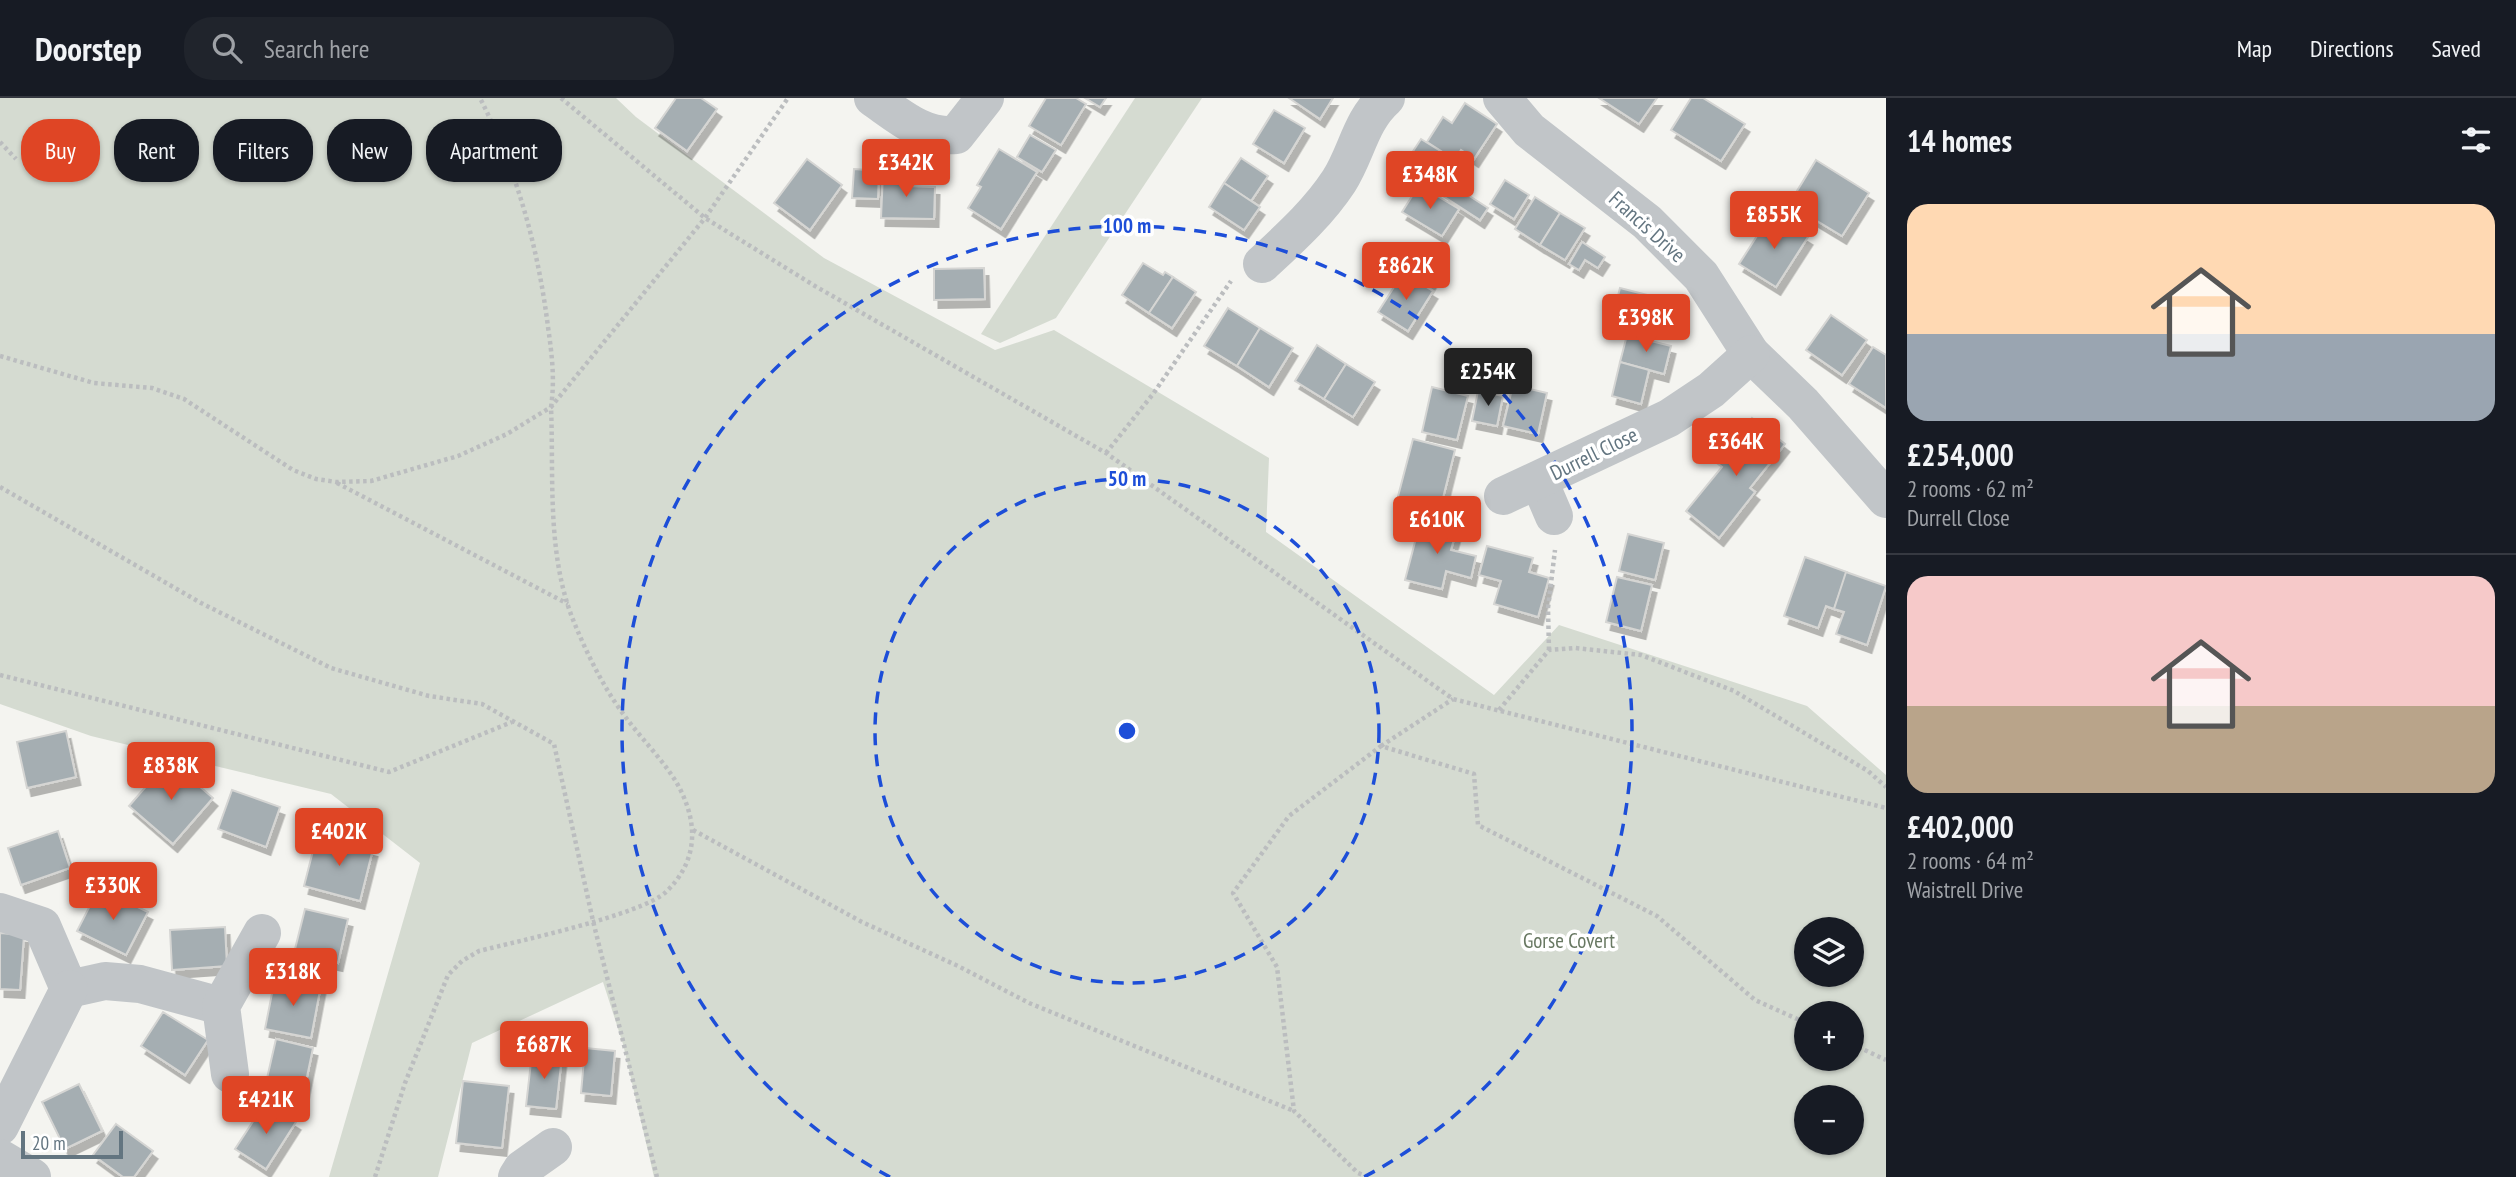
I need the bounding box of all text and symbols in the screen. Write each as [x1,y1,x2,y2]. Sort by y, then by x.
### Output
search box [184,17,674,80]
text: Doorstep [35,27,142,70]
icon: search [208,29,246,67]
text: Search here [264,32,369,65]
text: Map [2237,33,2272,64]
text: Directions [2310,33,2394,64]
text: Saved [2432,33,2481,64]
chip: Buy [21,119,100,182]
chip: Rent [114,119,199,182]
chip: Filters [213,119,313,182]
chip: New [327,119,412,182]
chip: Apartment [426,119,562,182]
text: 14 homes [1907,121,2012,160]
icon: filters [2457,121,2495,159]
pin: £342K [857,140,955,199]
text: £342K [878,147,934,176]
pin: £348K [1381,152,1479,211]
text: £348K [1402,159,1458,188]
street label: Francis Drive [1603,185,1691,268]
pin: £855K [1725,192,1823,251]
text: £855K [1746,199,1802,228]
text: 100 m [1103,212,1151,239]
pin: £862K [1357,242,1455,302]
icon: home [2138,249,2264,375]
text: £862K [1378,250,1434,279]
pin: £398K [1597,294,1695,354]
text: £398K [1618,302,1674,331]
pin: £254K [1439,348,1537,408]
text: £254K [1460,356,1516,385]
pin: £364K [1687,418,1785,478]
street label: Durrell Close [1546,421,1642,486]
text: £364K [1708,426,1764,455]
text: £254,000 [1907,435,2014,474]
text: 50 m [1108,465,1146,492]
text: 2 rooms · 62 m² [1907,474,2034,503]
pin: £610K [1388,496,1486,556]
text: Durrell Close [1907,503,2010,532]
text: £610K [1409,504,1465,533]
icon: home [2138,621,2264,747]
centre of rings [1115,719,1139,743]
pin: £838K [122,742,220,802]
text: £838K [143,750,199,779]
text: £402,000 [1907,807,2014,846]
pin: £402K [290,808,388,868]
text: £402K [311,816,367,845]
text: 2 rooms · 64 m² [1907,846,2034,875]
pin: £330K [64,862,162,922]
text: £330K [85,870,141,899]
text: Waistrell Drive [1907,875,2023,904]
map controls [1794,917,1864,1155]
button: layers [1794,917,1864,987]
park label: Gorse Covert [1523,927,1615,954]
pin: £318K [244,948,342,1008]
text: £318K [265,956,321,985]
button: + [1794,1001,1864,1071]
pin: £687K [495,1021,593,1081]
text: £687K [516,1029,572,1058]
pin: £421K [217,1076,315,1136]
text: £421K [238,1084,294,1113]
button: − [1794,1085,1864,1155]
scale bar [21,1128,122,1160]
text: 20 m [32,1131,66,1155]

